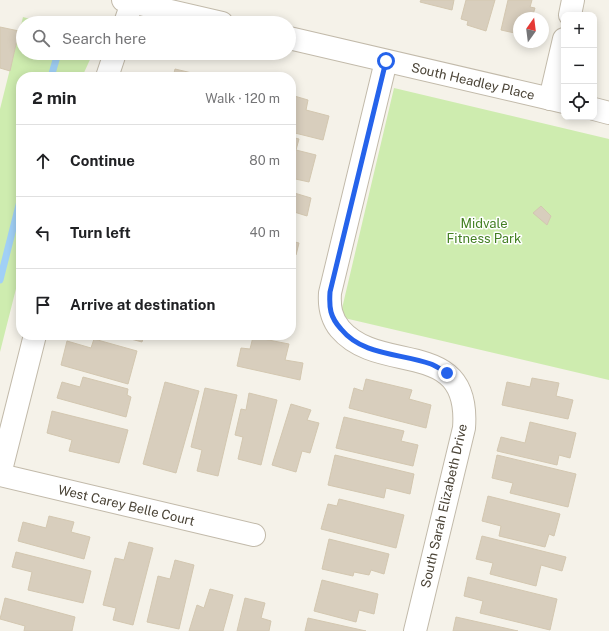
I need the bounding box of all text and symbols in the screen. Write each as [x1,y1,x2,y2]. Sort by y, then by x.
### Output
north arrow [513,12,549,48]
map controls [561,12,597,120]
button: + [561,12,597,48]
search box [16,16,296,60]
icon: search [30,27,52,49]
text: Search here [62,30,146,47]
button: − [561,48,597,84]
route start [377,52,395,70]
street label: South Headley Place [410,59,536,102]
button: locate [561,84,597,120]
text: 2 min [32,88,77,108]
text: Walk · 120 m [205,91,280,106]
icon: ahead [32,150,54,172]
text: Continue [70,152,135,169]
text: 80 m [249,153,280,168]
park label: Midvale Fitness Park [447,216,521,246]
icon: left [32,222,54,244]
text: Turn left [70,224,131,241]
text: 40 m [249,225,280,240]
icon: arrive [32,294,54,316]
text: Arrive at destination [70,296,215,313]
route end [438,364,456,382]
street label: South Sarah Elizabeth Drive [418,422,470,590]
street label: West Carey Belle Court [57,481,196,528]

